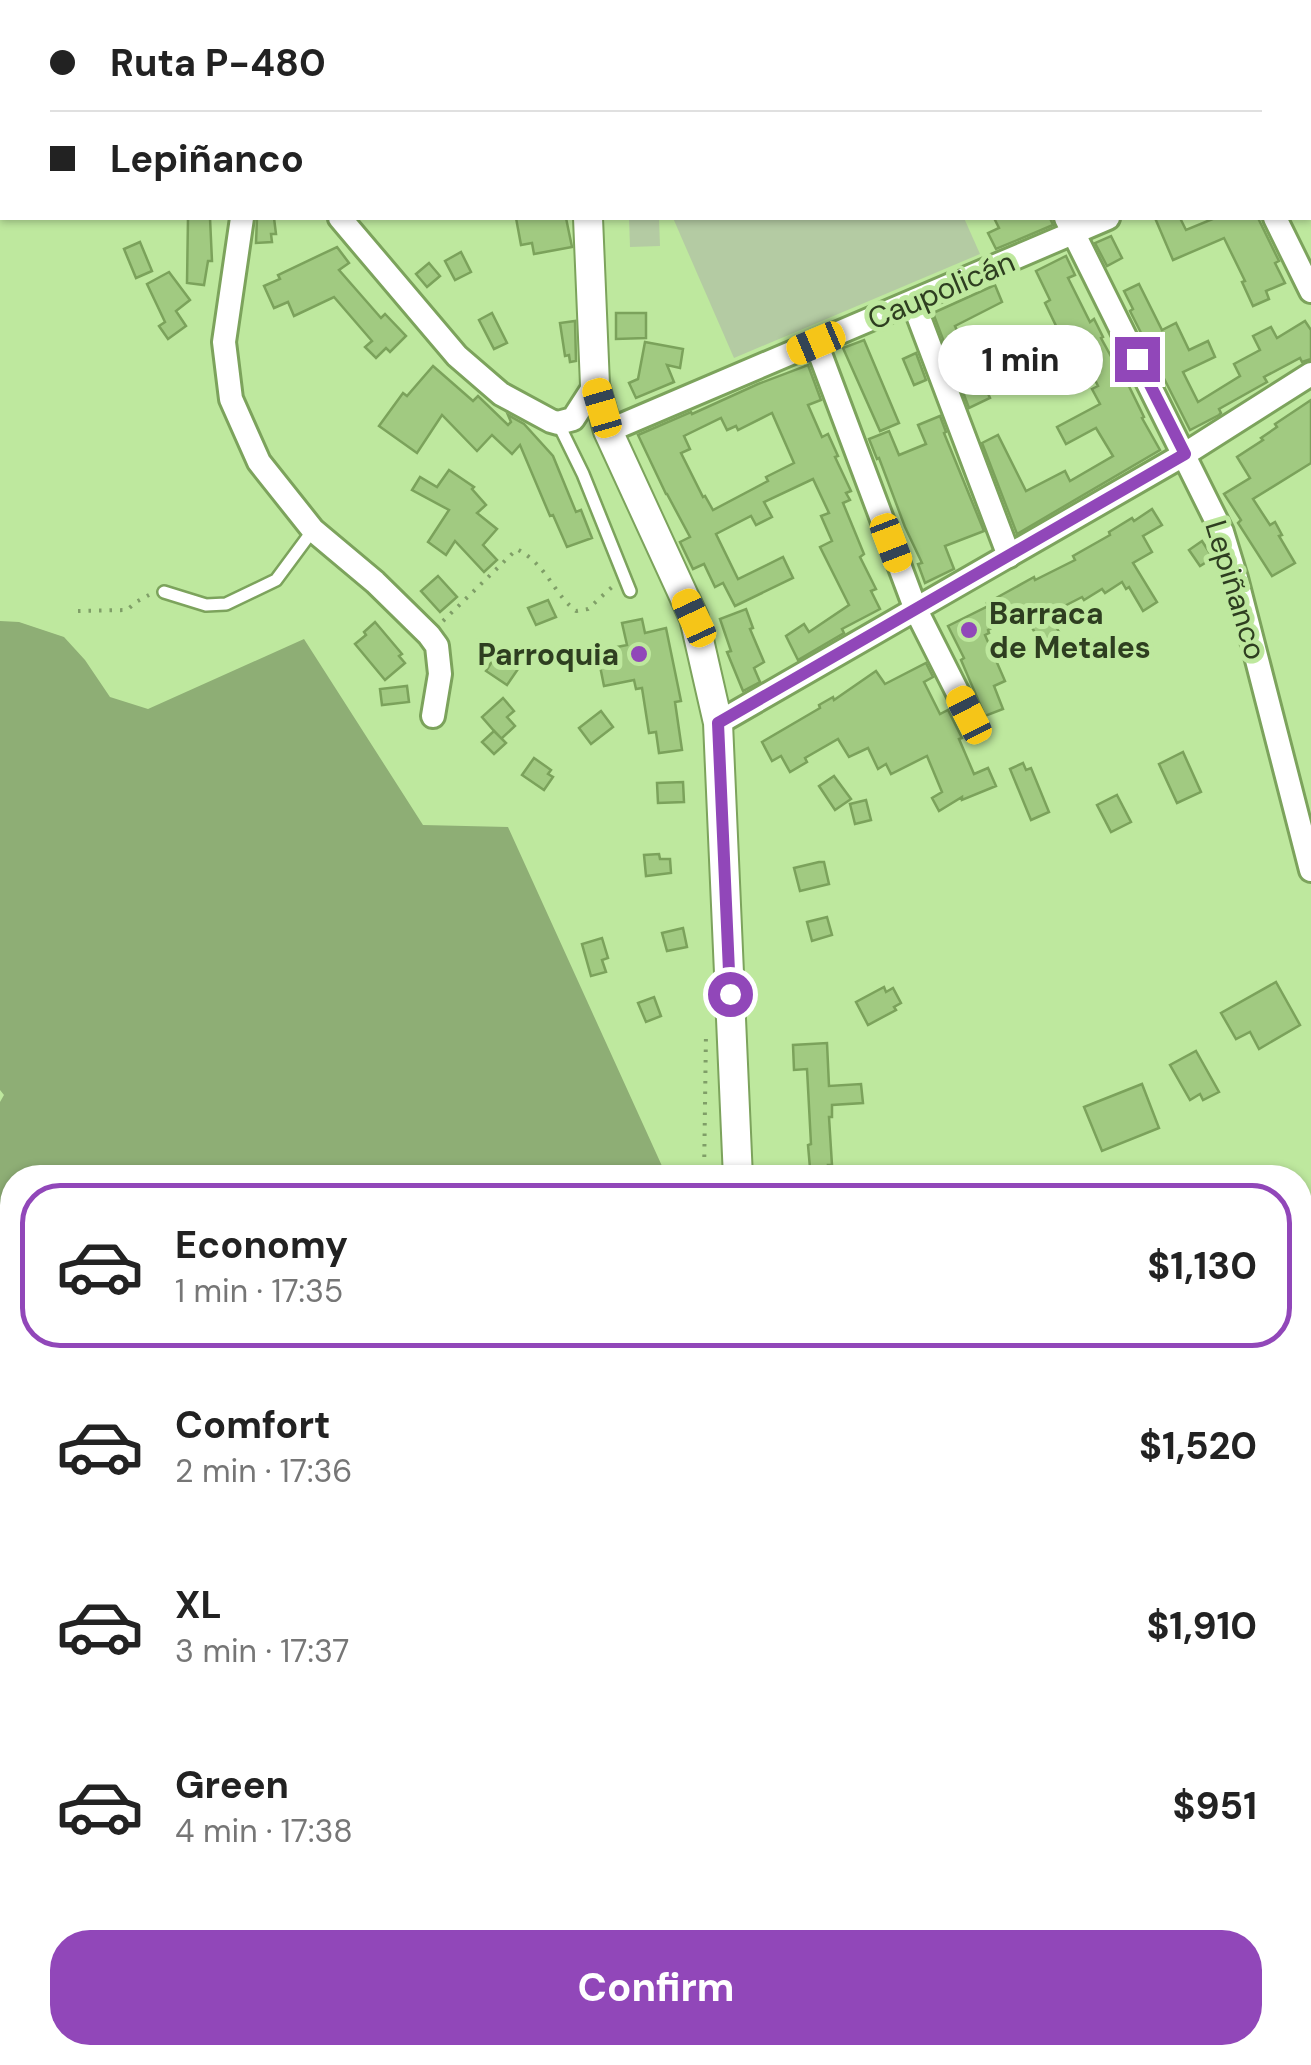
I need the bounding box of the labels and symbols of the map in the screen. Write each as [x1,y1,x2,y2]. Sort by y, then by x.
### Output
street label: Caupolicán [861,242,1021,338]
car [783,317,849,369]
callout: 1 min [937,324,1102,394]
route end [1115,337,1160,382]
car [579,375,625,441]
car [866,510,916,576]
street label: Lepiñanco [1196,515,1276,665]
car [668,584,720,652]
place label: Barraca de Metales [989,594,1151,667]
marker: Barraca de Metales [958,619,980,641]
place label: Parroquia [477,635,619,674]
marker: Parroquia [628,643,650,665]
car [942,681,996,749]
route start [708,972,753,1017]

